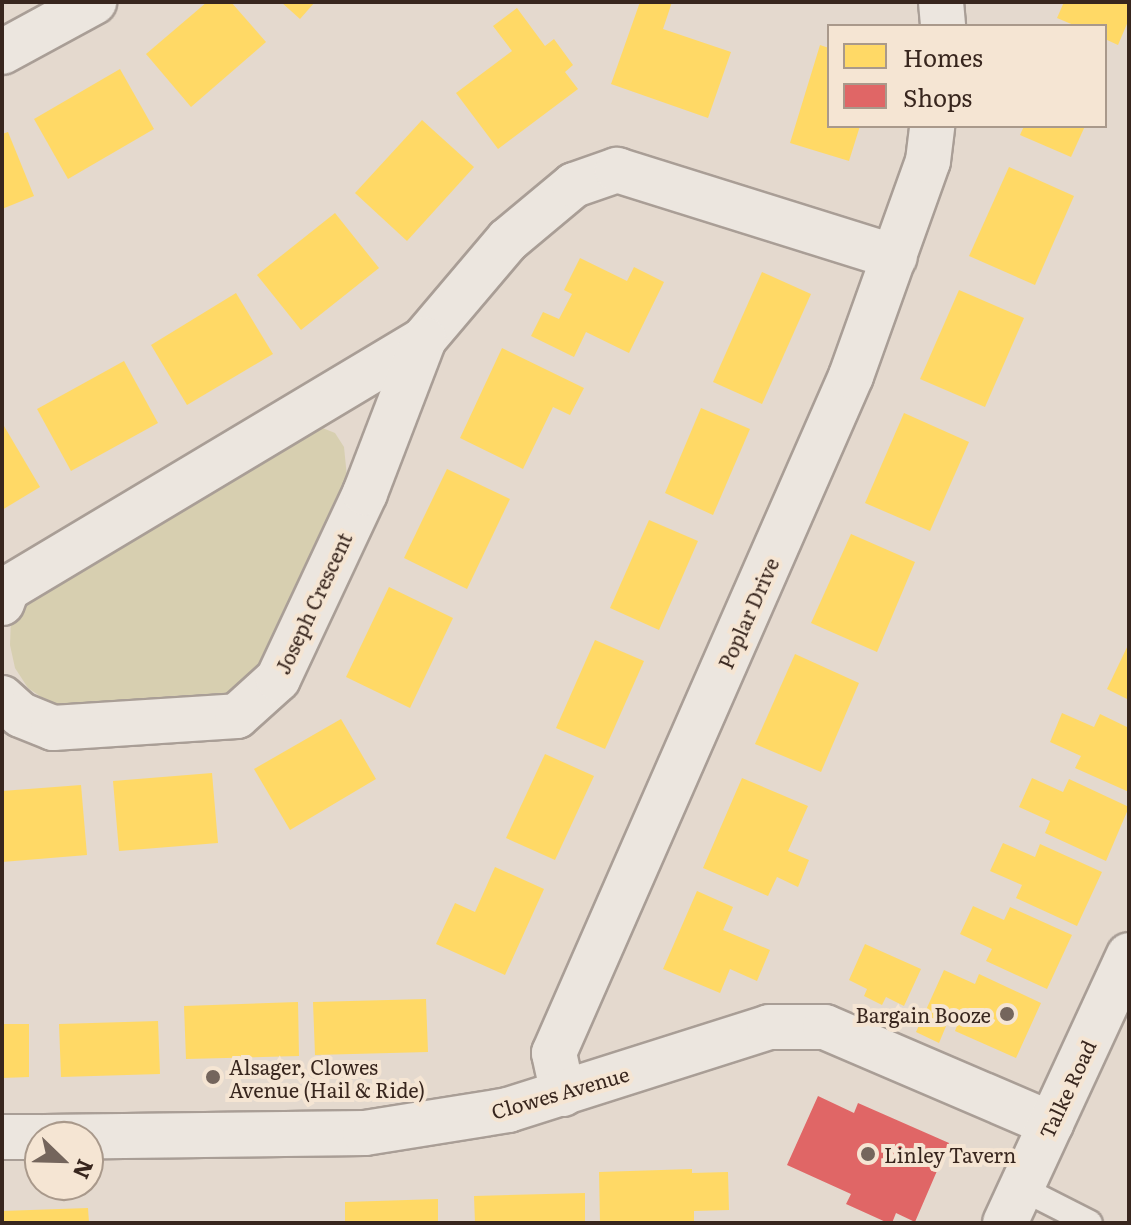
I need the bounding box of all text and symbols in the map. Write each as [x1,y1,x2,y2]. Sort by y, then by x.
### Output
legend [827,24,1107,128]
text: Homes [903,39,983,74]
text: Shops [903,79,972,114]
street label: Joseph Crescent [270,528,356,678]
street label: Poplar Drive [713,554,783,672]
place label: Bargain Booze [855,1002,991,1026]
marker: Bargain Booze [998,1005,1016,1023]
street label: Talke Road [1034,1036,1100,1142]
place label: Alsager, Clowes Avenue (Hail & Ride) [229,1054,425,1101]
street label: Clowes Avenue [488,1061,632,1123]
marker: Alsager, Clowes Avenue (Hail & Ride) [204,1068,222,1086]
north arrow [24,1121,104,1201]
place label: Linley Tavern [884,1142,1016,1166]
marker: Linley Tavern [859,1145,877,1163]
text: N [66,1155,104,1185]

